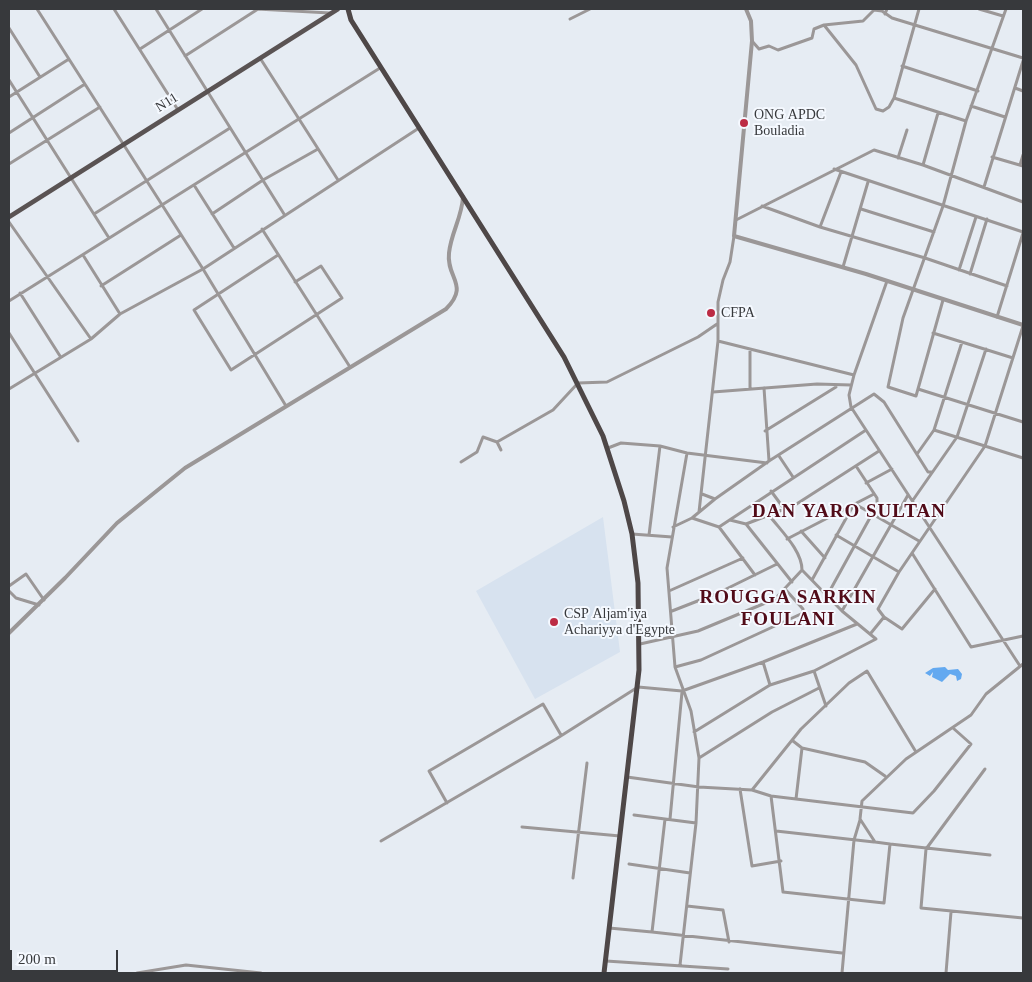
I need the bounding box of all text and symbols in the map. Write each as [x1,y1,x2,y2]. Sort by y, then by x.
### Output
street label: N11 [153,90,181,116]
place label: ONG APDC Bouladia [754,107,825,140]
marker: ONG APDC Bouladia [738,117,750,129]
place label: CFPA [721,305,755,321]
marker: CFPA [705,307,717,319]
district label: DAN YARO SULTAN [750,501,948,523]
district label: ROUGGA SARKIN FOULANI [698,587,878,631]
place label: CSP Aljam'iya Achariyya d'Egypte [564,606,675,638]
marker: CSP Aljam'iya Achariyya d'Egypte [548,616,560,628]
scale bar [12,940,120,972]
text: 200 m [18,951,56,967]

